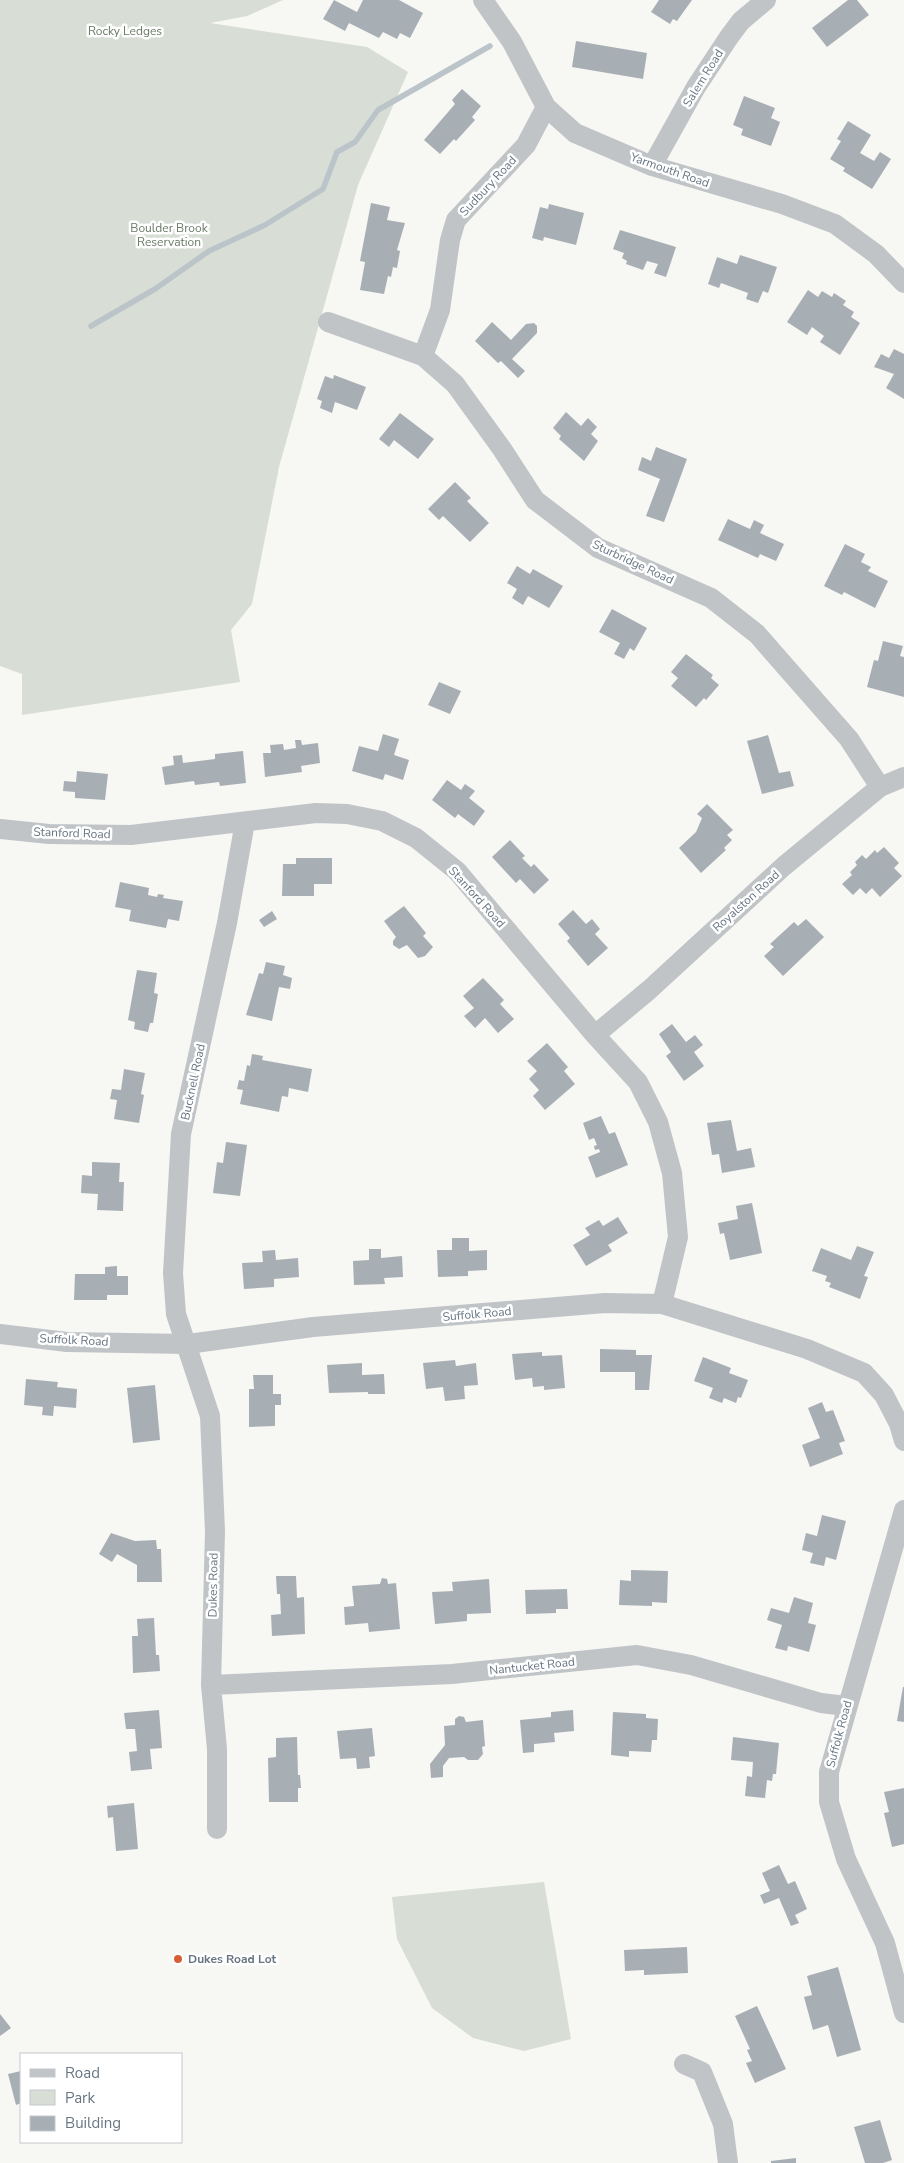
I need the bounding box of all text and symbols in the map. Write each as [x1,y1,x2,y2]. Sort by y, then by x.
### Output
park label: Rocky Ledges [88,23,162,39]
street label: Salem Road [679,46,727,110]
street label: Yarmouth Road [627,149,712,191]
street label: Sudbury Road [456,153,520,219]
park label: Boulder Brook Reservation [130,220,209,250]
street label: Sturbridge Road [590,536,676,588]
street label: Stanford Road [33,824,111,842]
street label: Stanford Road [445,863,509,931]
street label: Royalston Road [709,867,783,935]
street label: Bucknell Road [177,1042,209,1122]
street label: Suffolk Road [442,1303,512,1325]
street label: Suffolk Road [39,1330,109,1350]
street label: Dukes Road [204,1553,222,1617]
street label: Nantucket Road [488,1654,576,1678]
street label: Suffolk Road [822,1699,856,1769]
place label: Dukes Road Lot [188,1951,277,1967]
marker: Dukes Road Lot [172,1953,184,1965]
legend [20,2053,182,2143]
text: Road [65,2063,100,2083]
text: Park [65,2088,95,2108]
text: Building [65,2113,121,2133]

